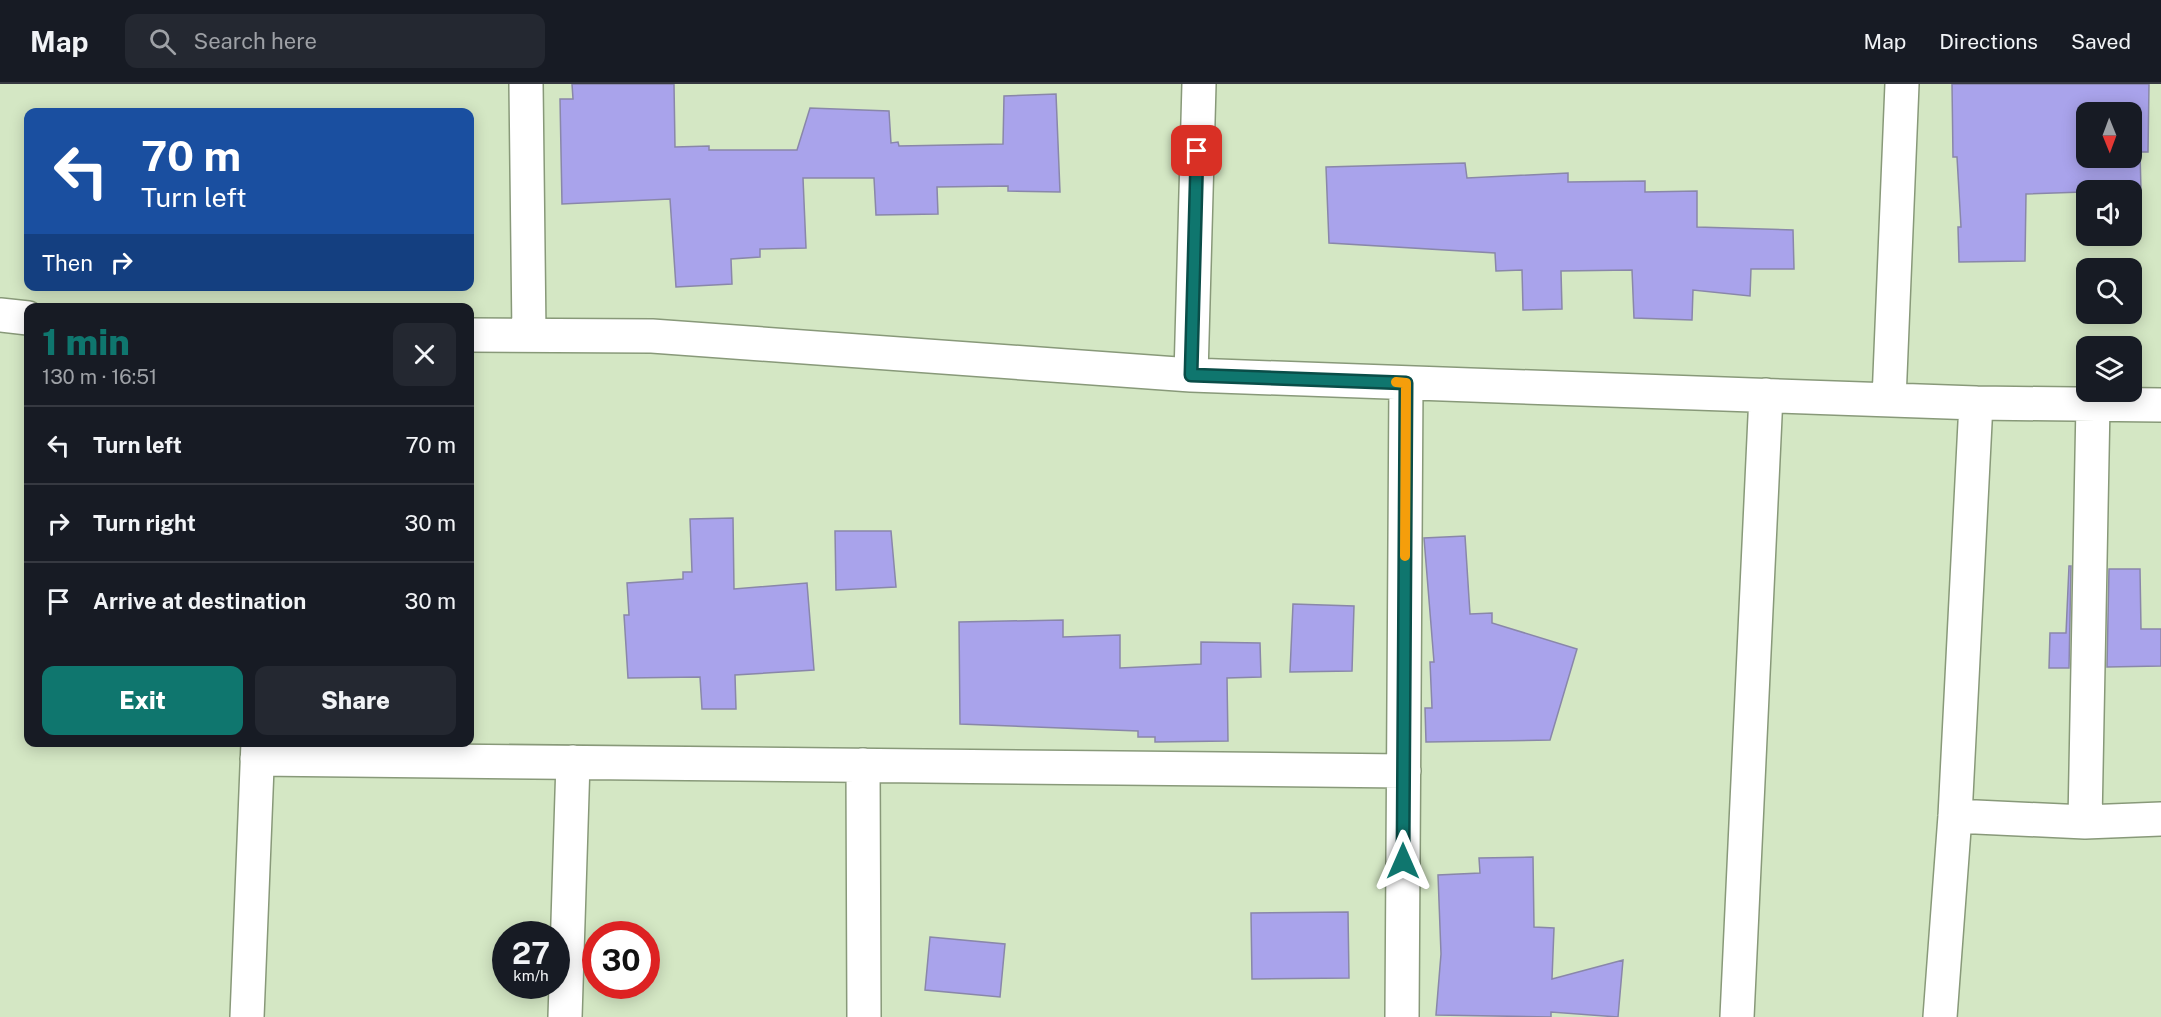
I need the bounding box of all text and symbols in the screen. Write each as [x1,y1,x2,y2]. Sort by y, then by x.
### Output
search box [125,14,545,68]
text: Map [30,25,89,58]
icon: search [146,25,179,58]
text: Search here [194,28,317,54]
text: Map [1864,29,1906,54]
text: Directions [1939,29,2038,54]
text: Saved [2071,29,2131,54]
north arrow [2076,102,2142,168]
map controls [2076,102,2142,402]
pin [1171,125,1222,176]
text: 70 m [141,131,241,180]
icon: left [42,132,120,210]
icon: arrive [1180,134,1213,167]
button: sound [2076,180,2142,246]
text: Turn left [141,181,247,213]
icon: right [105,246,138,279]
text: Then [42,250,93,276]
button: search [2076,258,2142,324]
text: 1 min [42,321,130,363]
button: close [393,323,456,386]
button: layers [2076,336,2142,402]
text: 130 m · 16:51 [42,365,157,389]
icon: left [42,429,75,462]
text: Turn left [93,432,182,458]
text: 70 m [405,432,456,458]
icon: right [42,507,75,540]
text: Turn right [93,510,196,536]
text: 30 m [404,510,456,536]
icon: arrive [42,585,75,618]
text: Arrive at destination [93,588,306,614]
text: 30 m [404,588,456,614]
button: Exit [42,666,243,735]
button: Share [255,666,456,735]
position arrow [1371,829,1435,893]
speed limit sign: 30 [582,921,660,999]
text: 27 [512,935,550,971]
text: km/h [513,967,549,984]

